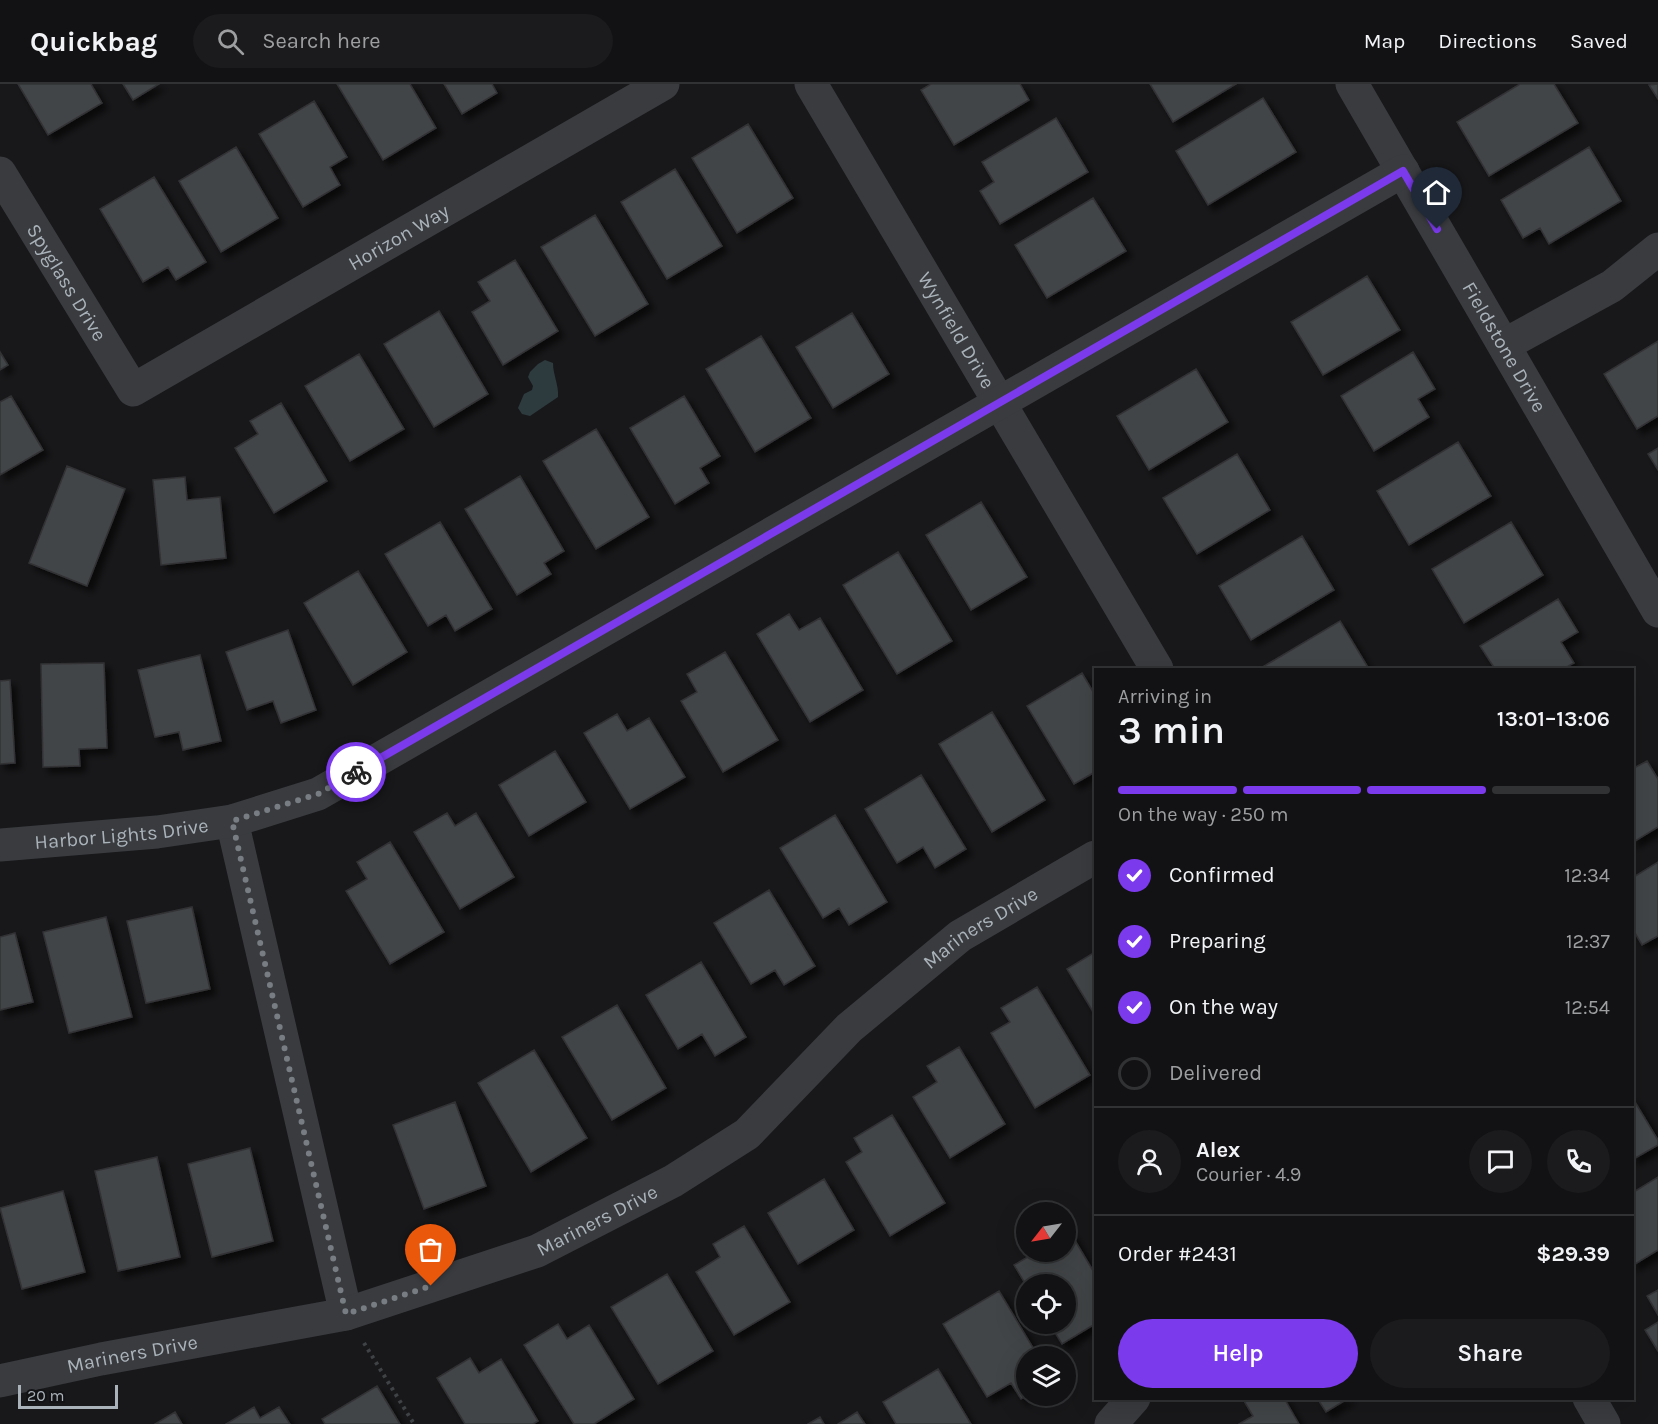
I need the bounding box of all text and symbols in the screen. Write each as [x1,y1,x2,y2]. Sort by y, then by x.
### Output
search box [193,14,613,68]
text: Quickbag [30,25,157,58]
icon: search [214,25,247,58]
text: Search here [262,28,381,54]
text: Map [1364,29,1405,53]
text: Directions [1438,29,1537,53]
text: Saved [1570,29,1628,53]
pin [1411,167,1462,229]
icon: home [1420,176,1453,209]
street label: Horizon Way [344,199,453,275]
street label: Spyglass Drive [22,220,111,345]
street label: Wynfield Drive [913,268,999,393]
street label: Fieldstone Drive [1457,278,1551,417]
text: Arriving in [1118,685,1212,708]
text: 13:01–13:06 [1497,706,1610,732]
text: 3 min [1118,707,1225,753]
courier [326,742,386,802]
icon: bike [340,756,373,789]
text: On the way · 250 m [1118,803,1288,826]
street label: Harbor Lights Drive [34,814,210,854]
icon: check [1118,859,1151,892]
text: Confirmed [1169,862,1275,888]
text: 12:34 [1564,864,1610,887]
street label: Mariners Drive [918,882,1042,974]
icon: check [1118,925,1151,958]
text: Preparing [1169,928,1266,954]
text: 12:37 [1566,930,1610,953]
icon: check [1118,991,1151,1024]
text: On the way [1169,994,1278,1020]
text: 12:54 [1565,996,1610,1019]
text: Delivered [1169,1060,1262,1086]
button: person [1118,1130,1181,1193]
button: chat [1469,1130,1532,1193]
button: phone [1547,1130,1610,1193]
text: Alex [1196,1137,1240,1163]
text: Courier · 4.9 [1196,1163,1301,1186]
street label: Mariners Drive [533,1180,661,1261]
north arrow [1016,1202,1076,1262]
map controls [1016,1202,1076,1406]
pin [405,1224,456,1286]
icon: bag [414,1233,447,1266]
text: Order #2431 [1118,1241,1237,1267]
text: $29.39 [1536,1241,1610,1267]
button: locate [1016,1274,1076,1334]
button: Help [1118,1319,1358,1388]
button: Share [1370,1319,1610,1388]
street label: Mariners Drive [65,1330,200,1378]
button: layers [1016,1346,1076,1406]
scale bar [18,1382,118,1410]
text: 20 m [27,1386,65,1405]

